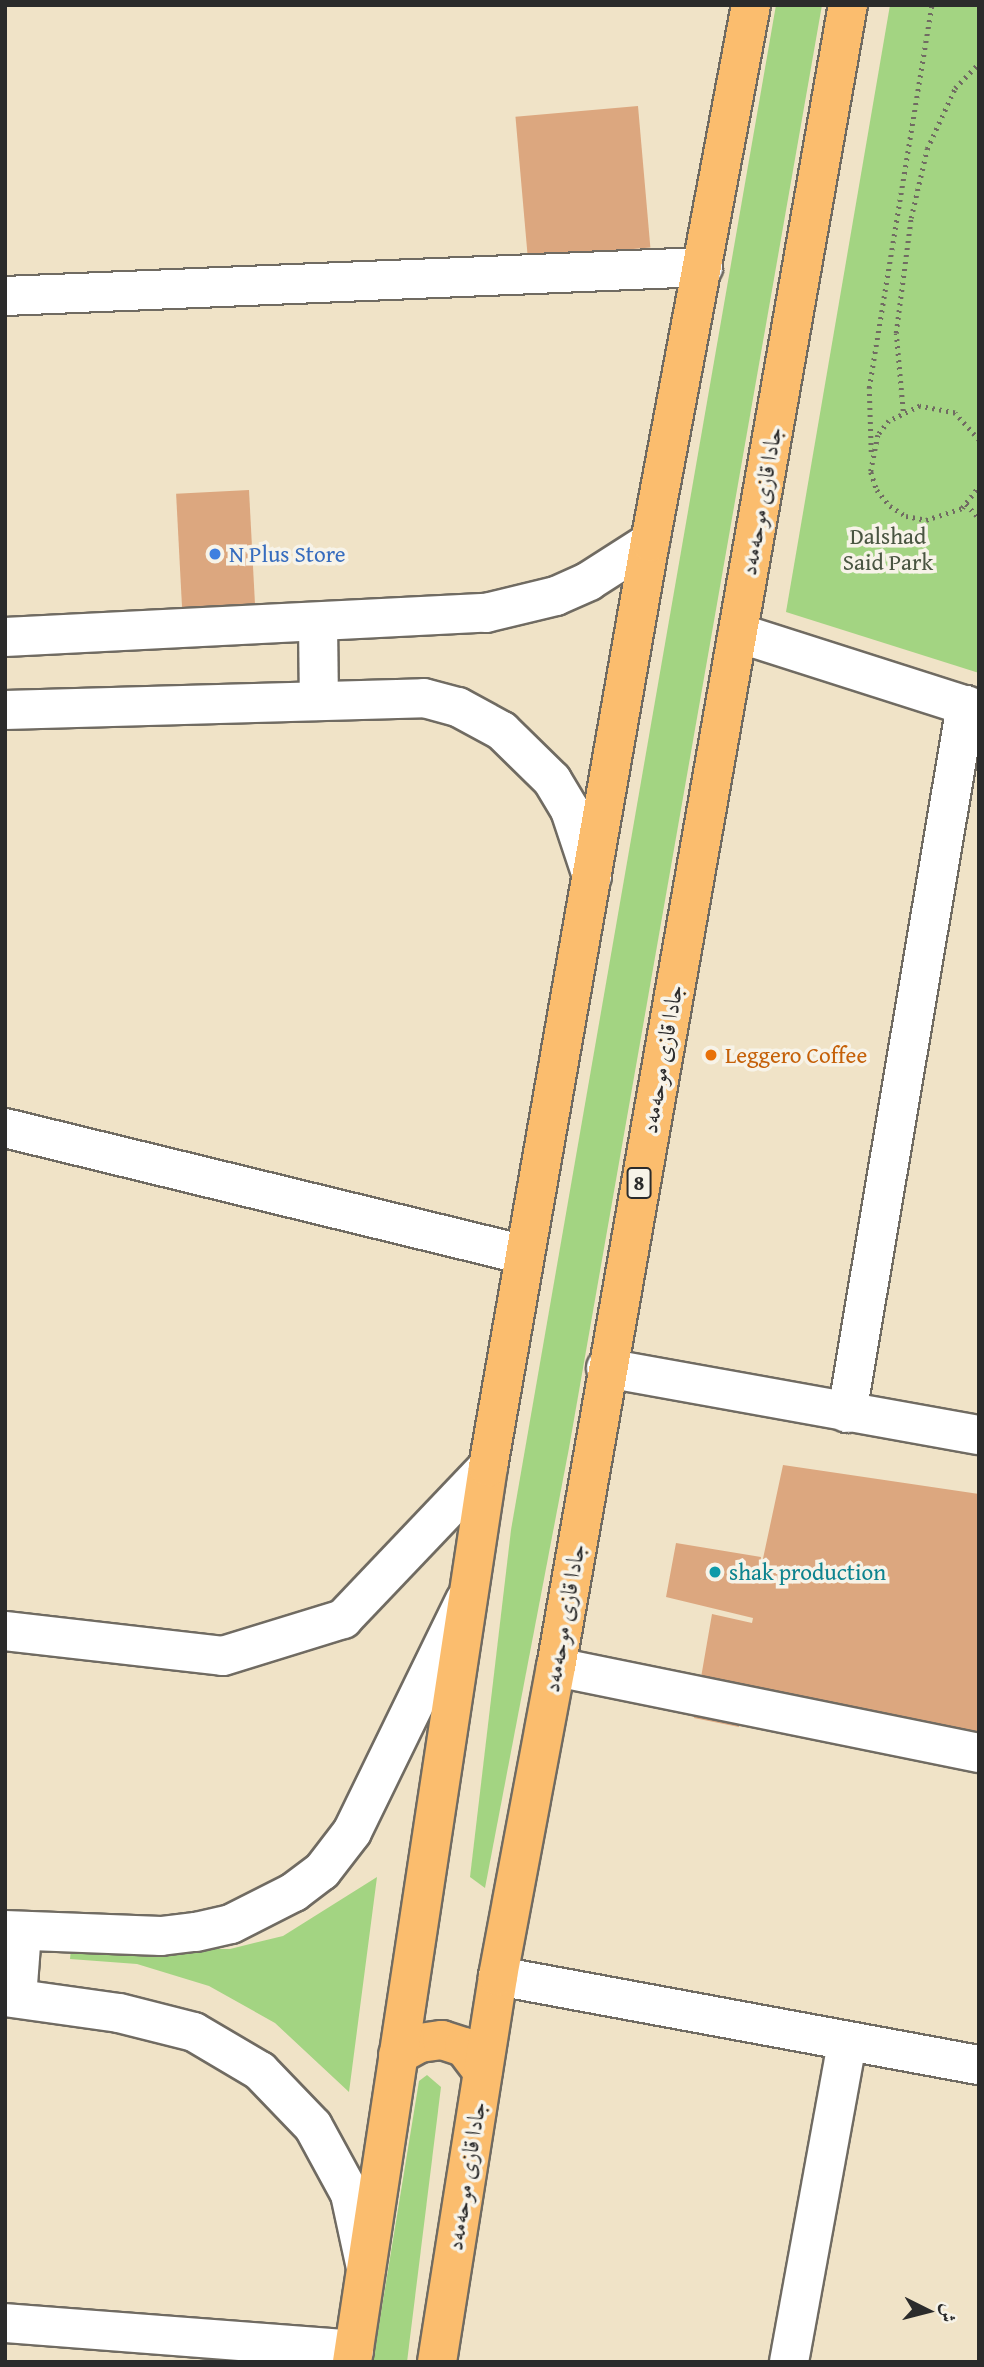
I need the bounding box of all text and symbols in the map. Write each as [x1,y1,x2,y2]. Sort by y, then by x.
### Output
street label: جادا قازی موحەمەد [734,424,788,578]
park label: Dalshad Said Park [843,522,933,576]
place label: N Plus Store [229,540,346,568]
marker: N Plus Store [207,546,223,562]
street label: جادا قازی موحەمەد [635,982,689,1136]
place label: Leggero Coffee [725,1041,867,1069]
marker: Leggero Coffee [703,1047,719,1063]
road number: 8 [625,1166,653,1200]
street label: جادا قازی موحەمەد [537,1541,591,1695]
place label: shak production [729,1558,886,1586]
marker: shak production [707,1564,723,1580]
street label: جادا قازی موحەمەد [441,2099,491,2253]
north arrow [893,2276,963,2346]
text: ش [934,2302,964,2324]

